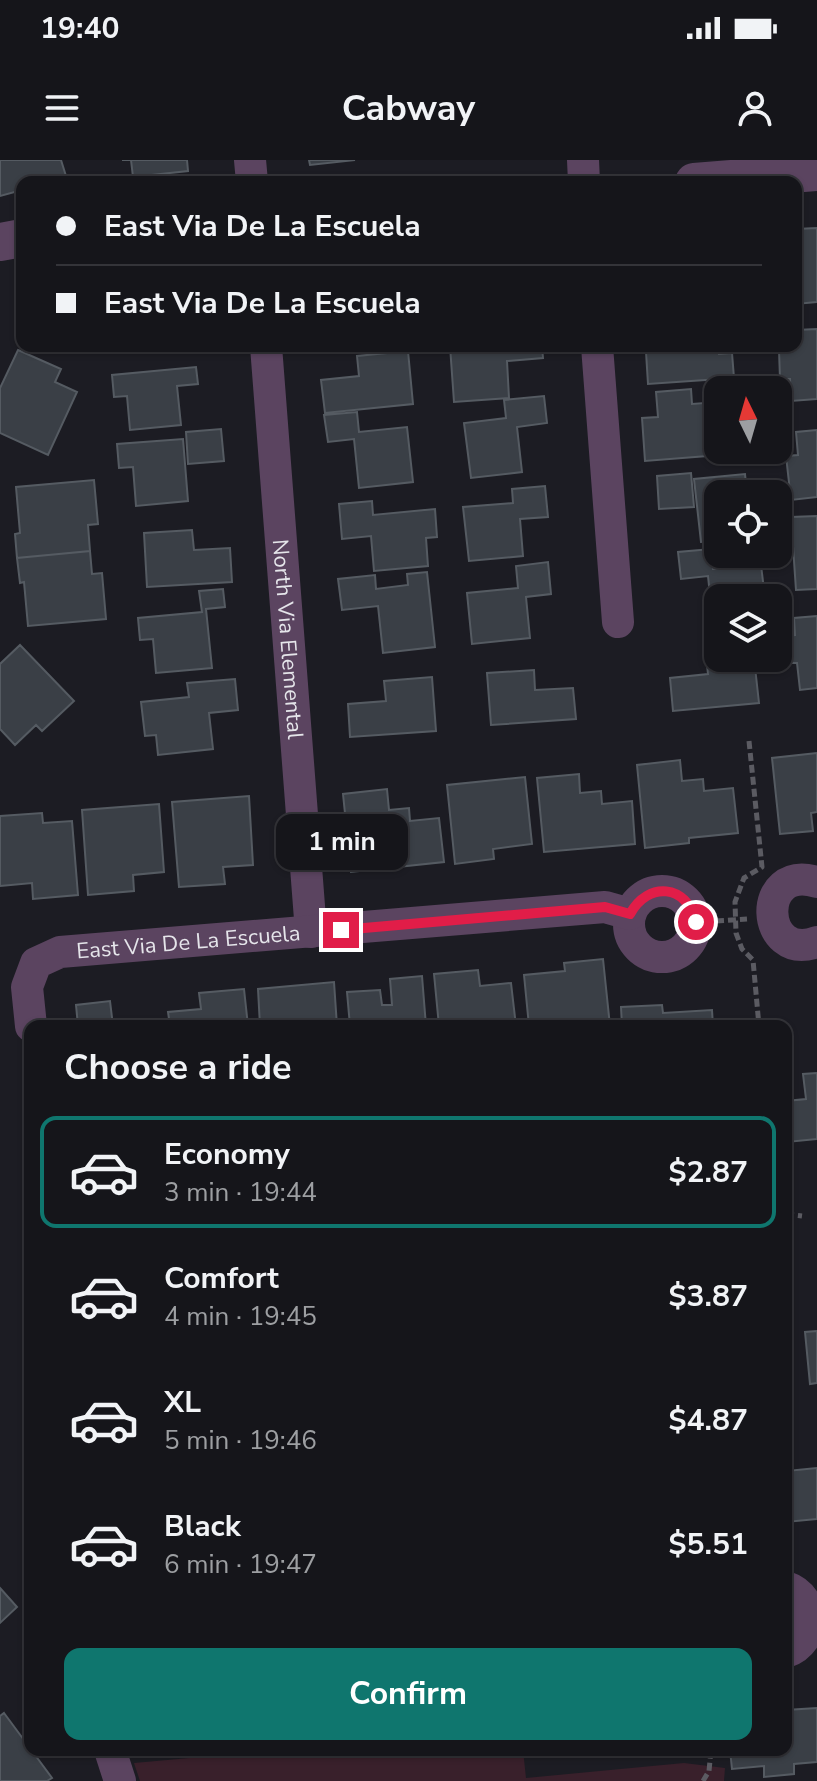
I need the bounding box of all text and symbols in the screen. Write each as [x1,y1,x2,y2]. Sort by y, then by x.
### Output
text: 19:40 [40,8,119,49]
text: Cabway [342,84,475,133]
icon: menu [40,86,84,130]
icon: person [733,86,777,130]
text: East Via De La Escuela [104,206,421,247]
text: East Via De La Escuela [104,283,421,324]
north arrow [704,376,792,464]
map controls [704,376,792,672]
button: locate [704,480,792,568]
street label: North Via Elemental [265,538,310,741]
button: layers [704,584,792,672]
callout: 1 min [275,814,407,870]
text: 1 min [308,824,376,859]
route start [678,904,714,940]
route end [323,912,359,948]
street label: East Via De La Escuela [75,918,302,967]
text: Choose a ride [64,1043,292,1092]
text: Economy [164,1134,290,1175]
icon: car [68,1136,140,1208]
text: $2.87 [669,1152,748,1193]
text: 3 min · 19:44 [164,1175,317,1210]
text: Comfort [164,1258,279,1299]
icon: car [68,1260,140,1332]
text: $3.87 [669,1276,748,1317]
text: 4 min · 19:45 [164,1299,317,1334]
text: XL [164,1382,201,1423]
icon: car [68,1384,140,1456]
text: $4.87 [669,1400,748,1441]
text: 5 min · 19:46 [164,1423,317,1458]
text: Black [164,1506,241,1547]
icon: car [68,1508,140,1580]
text: $5.51 [669,1524,748,1565]
text: 6 min · 19:47 [164,1547,317,1582]
button: Confirm [64,1648,752,1740]

